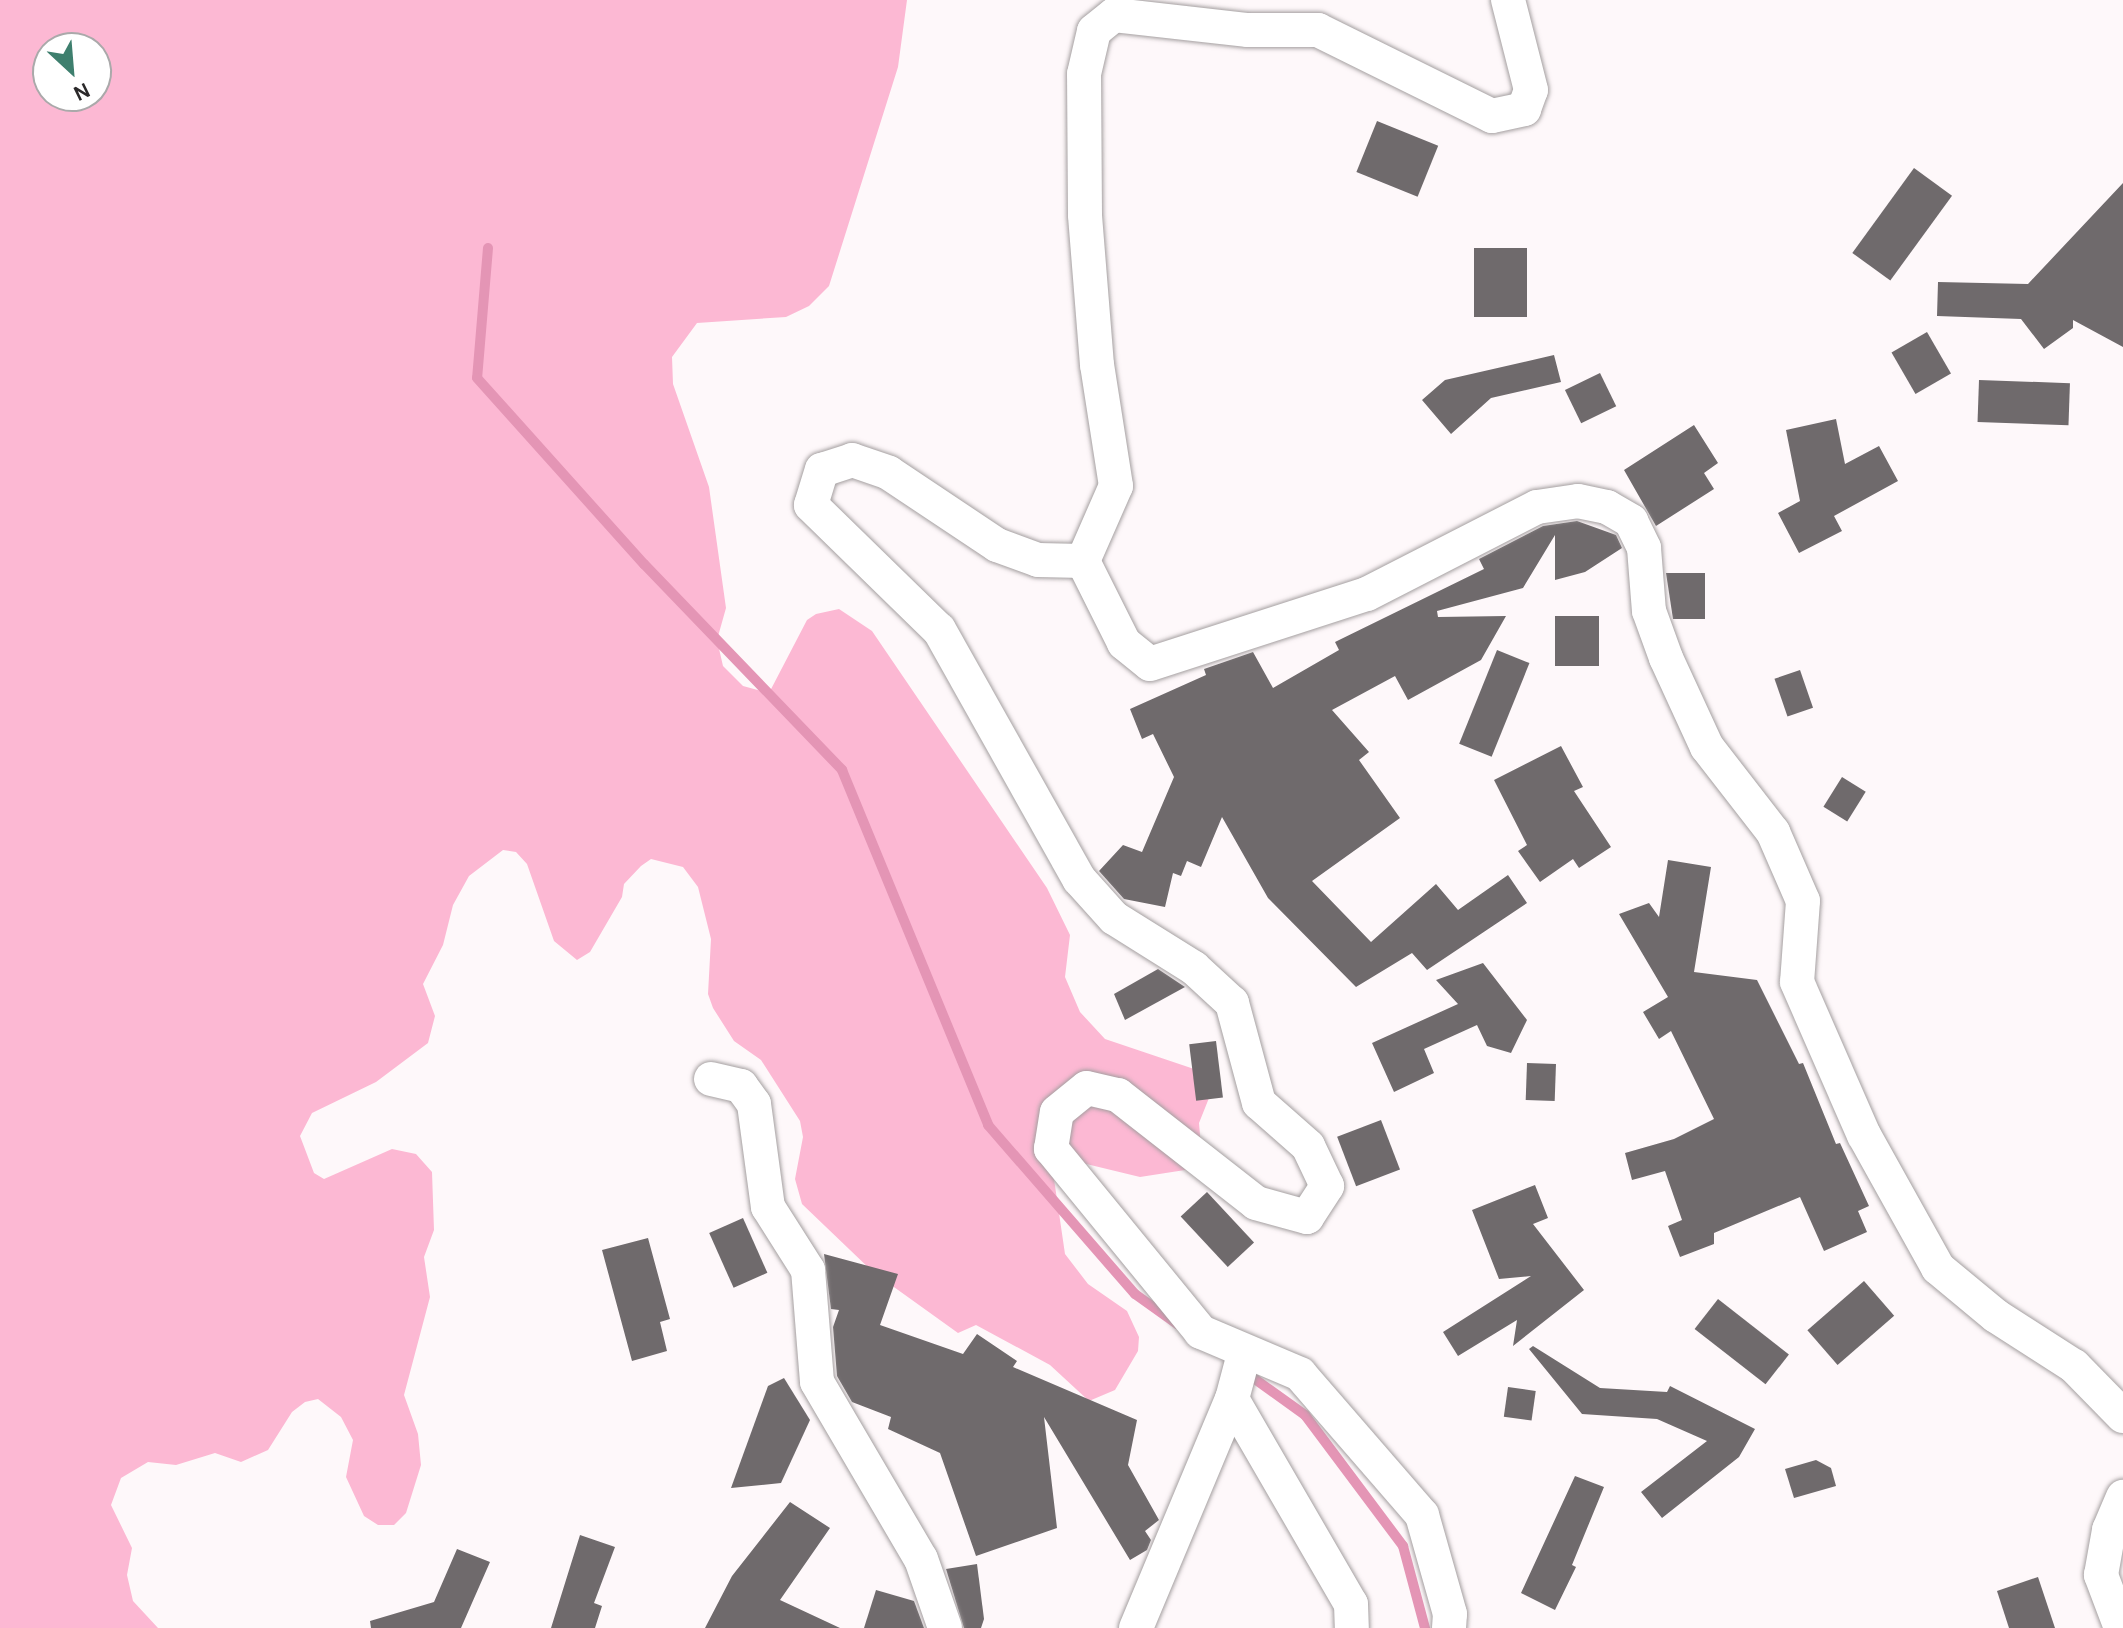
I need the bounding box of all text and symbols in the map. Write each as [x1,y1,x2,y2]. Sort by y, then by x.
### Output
north arrow [32,32,112,112]
text: N [69,77,94,107]

